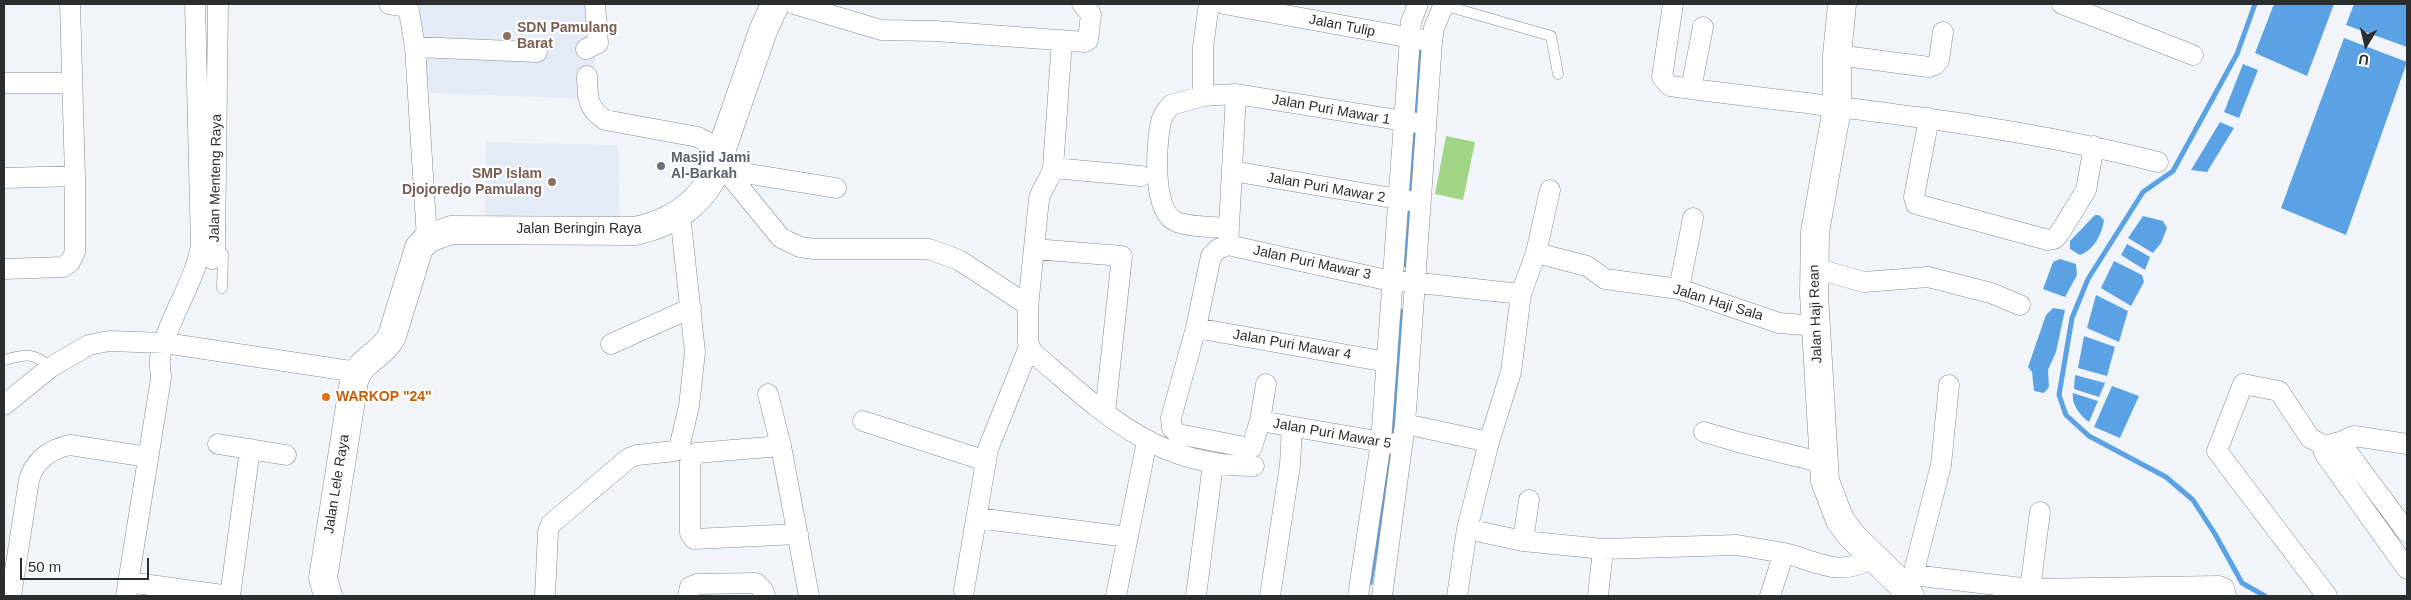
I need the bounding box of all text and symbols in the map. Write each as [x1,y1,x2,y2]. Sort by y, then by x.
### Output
street label: Jalan Tulip [1307,11,1377,41]
place label: SDN Pamulang Barat [517,20,617,52]
north arrow [2341,20,2391,70]
marker: SDN Pamulang Barat [501,30,513,42]
text: U [2357,51,2370,69]
street label: Jalan Puri Mawar 1 [1271,91,1391,129]
street label: Jalan Menteng Raya [206,114,226,242]
place label: Masjid Jami Al-Barkah [671,150,750,182]
marker: Masjid Jami Al-Barkah [655,160,667,172]
place label: SMP Islam Djojoredjo Pamulang [402,166,542,198]
street label: Jalan Puri Mawar 2 [1266,169,1386,207]
marker: SMP Islam Djojoredjo Pamulang [546,176,558,188]
street label: Jalan Beringin Raya [516,221,642,237]
street label: Jalan Puri Mawar 3 [1252,242,1372,284]
street label: Jalan Haji Rean [1806,264,1826,364]
street label: Jalan Haji Sala [1671,281,1765,325]
street label: Jalan Puri Mawar 4 [1232,326,1352,364]
place label: WARKOP "24" [336,389,432,405]
marker: WARKOP "24" [320,391,332,403]
street label: Jalan Puri Mawar 5 [1272,415,1392,453]
street label: Jalan Lele Raya [321,433,353,535]
scale bar [22,548,151,580]
text: 50 m [28,558,61,575]

